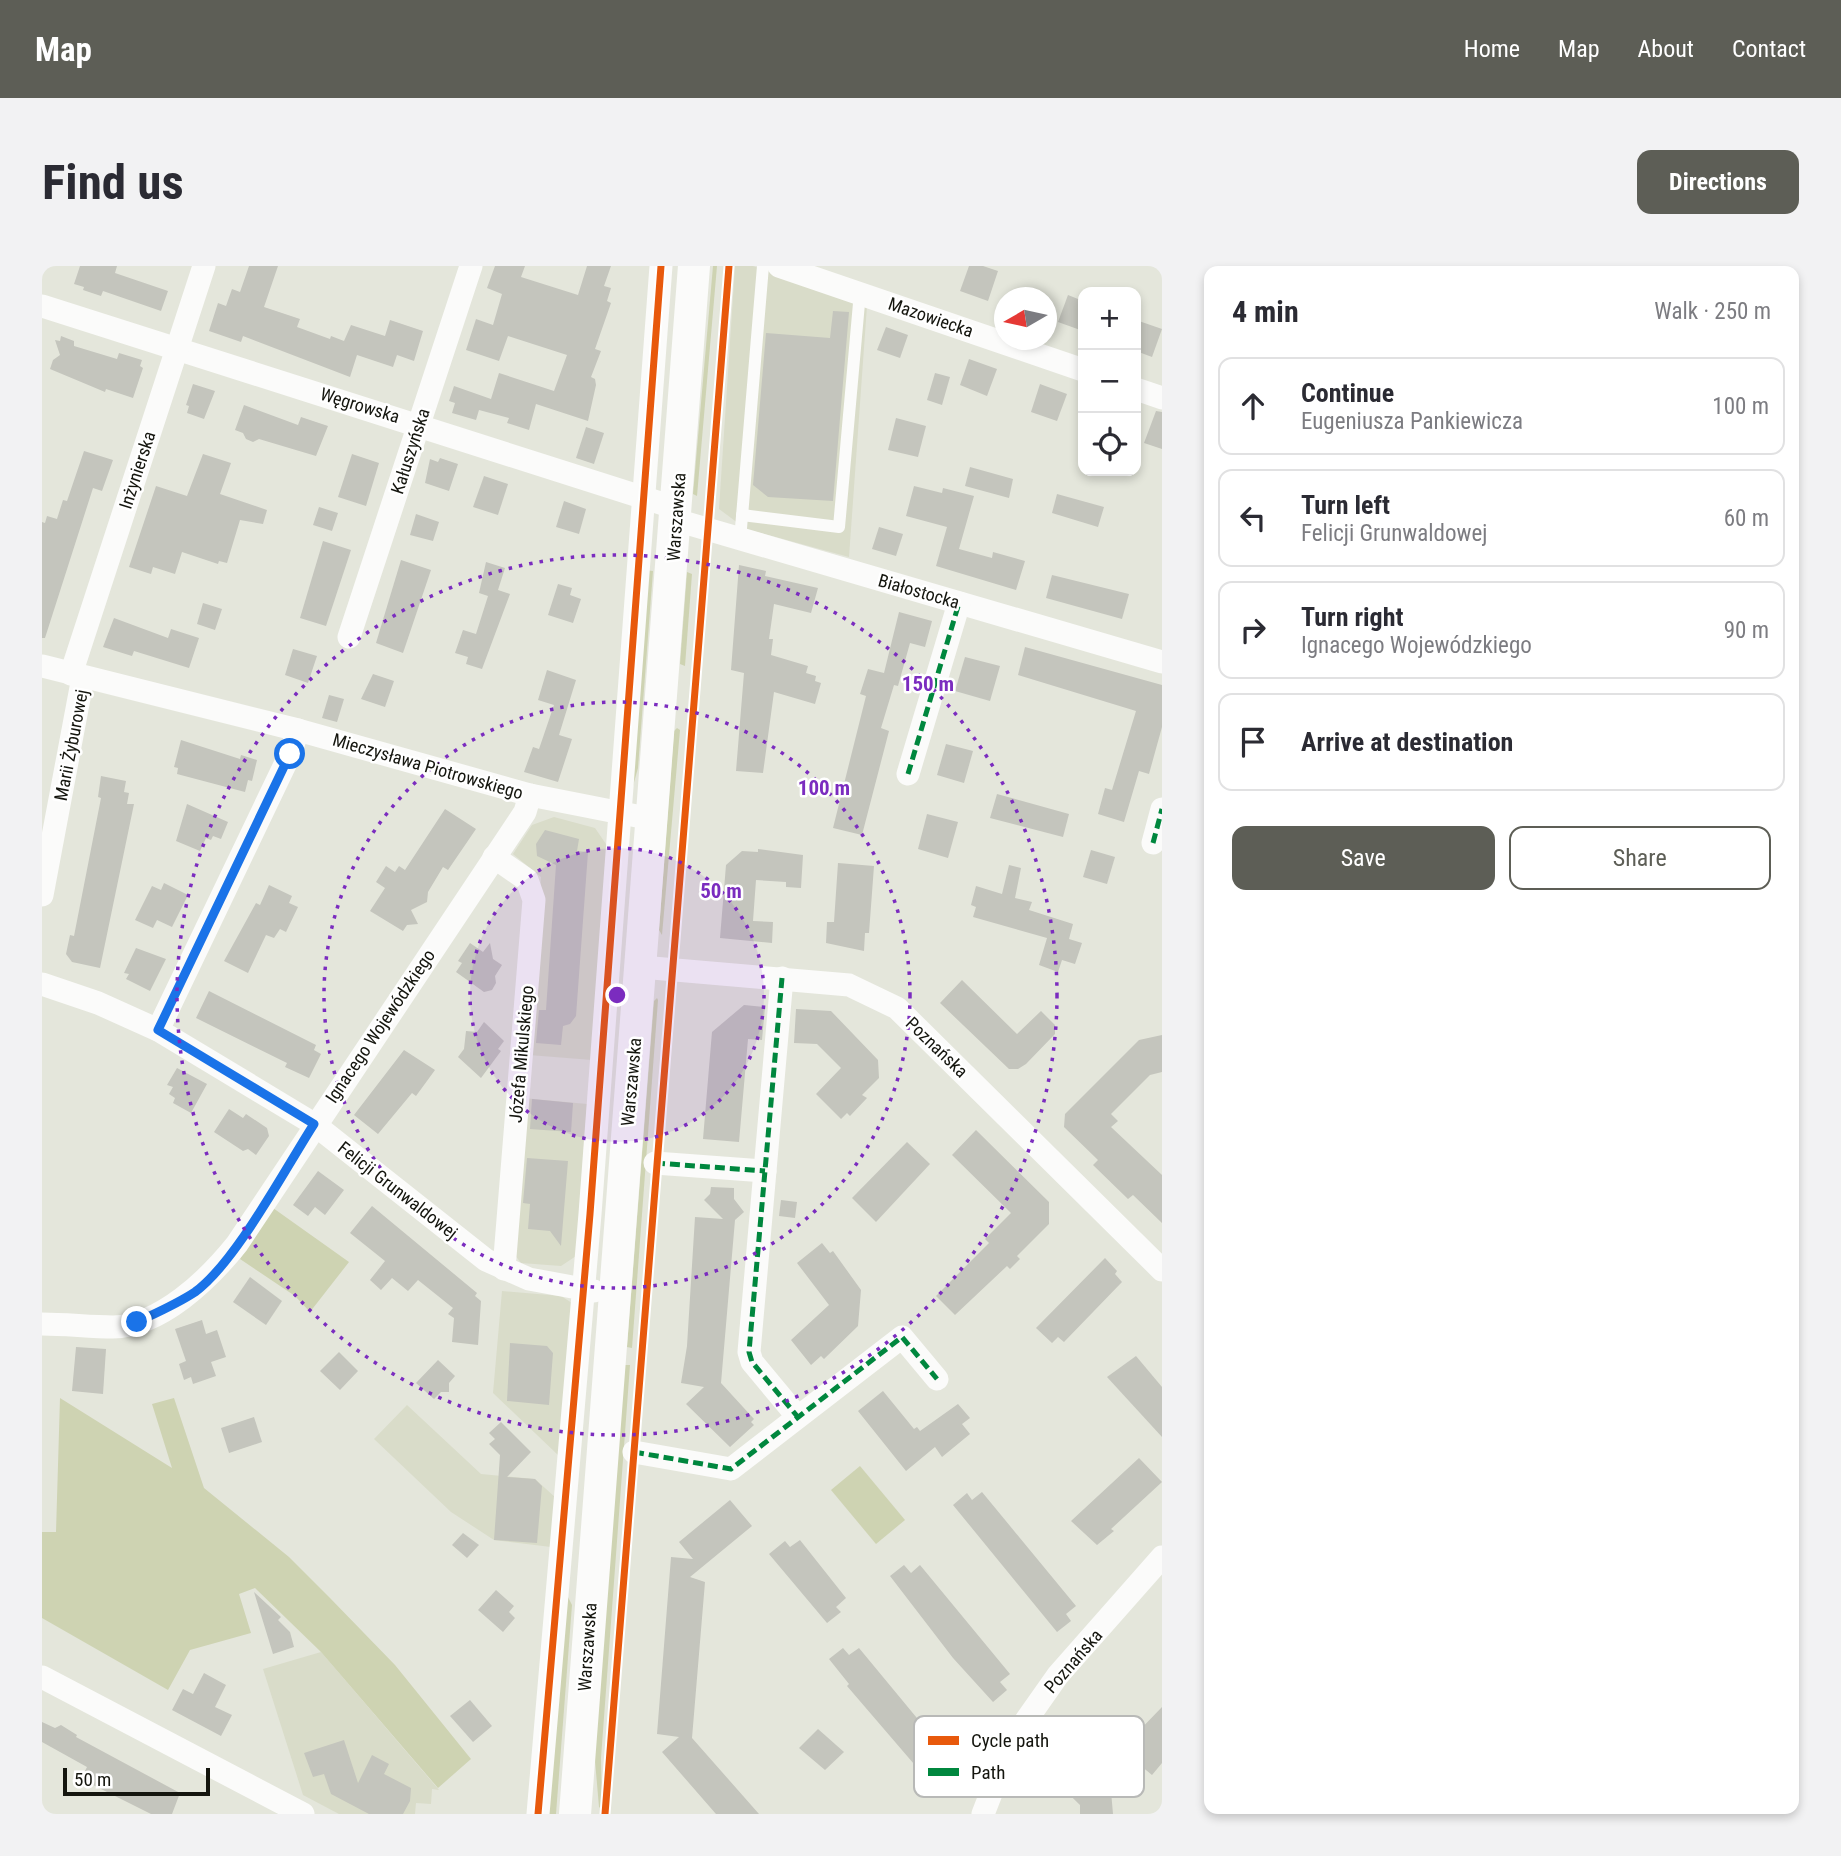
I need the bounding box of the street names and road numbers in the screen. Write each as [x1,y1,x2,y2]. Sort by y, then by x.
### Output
street label: Mazowiecka [886,293,976,341]
street label: Węgrowska [318,383,402,427]
street label: Kałuszyńska [386,405,434,497]
street label: Inżynierska [115,429,159,511]
street label: Warszawska [662,472,690,562]
street label: Białostocka [876,569,962,613]
street label: Marii Żyburowej [50,688,92,802]
street label: Mieczysława Piotrowskiego [330,729,526,803]
street label: Ignacego Wojewódzkiego [321,945,439,1107]
street label: Józefa Mikulskiego [505,984,537,1124]
street label: Poznańska [902,1012,972,1082]
street label: Warszawska [617,1037,645,1127]
street label: Felicji Grunwaldowej [334,1137,462,1243]
street label: Warszawska [573,1602,601,1692]
street label: Poznańska [1040,1625,1106,1697]

